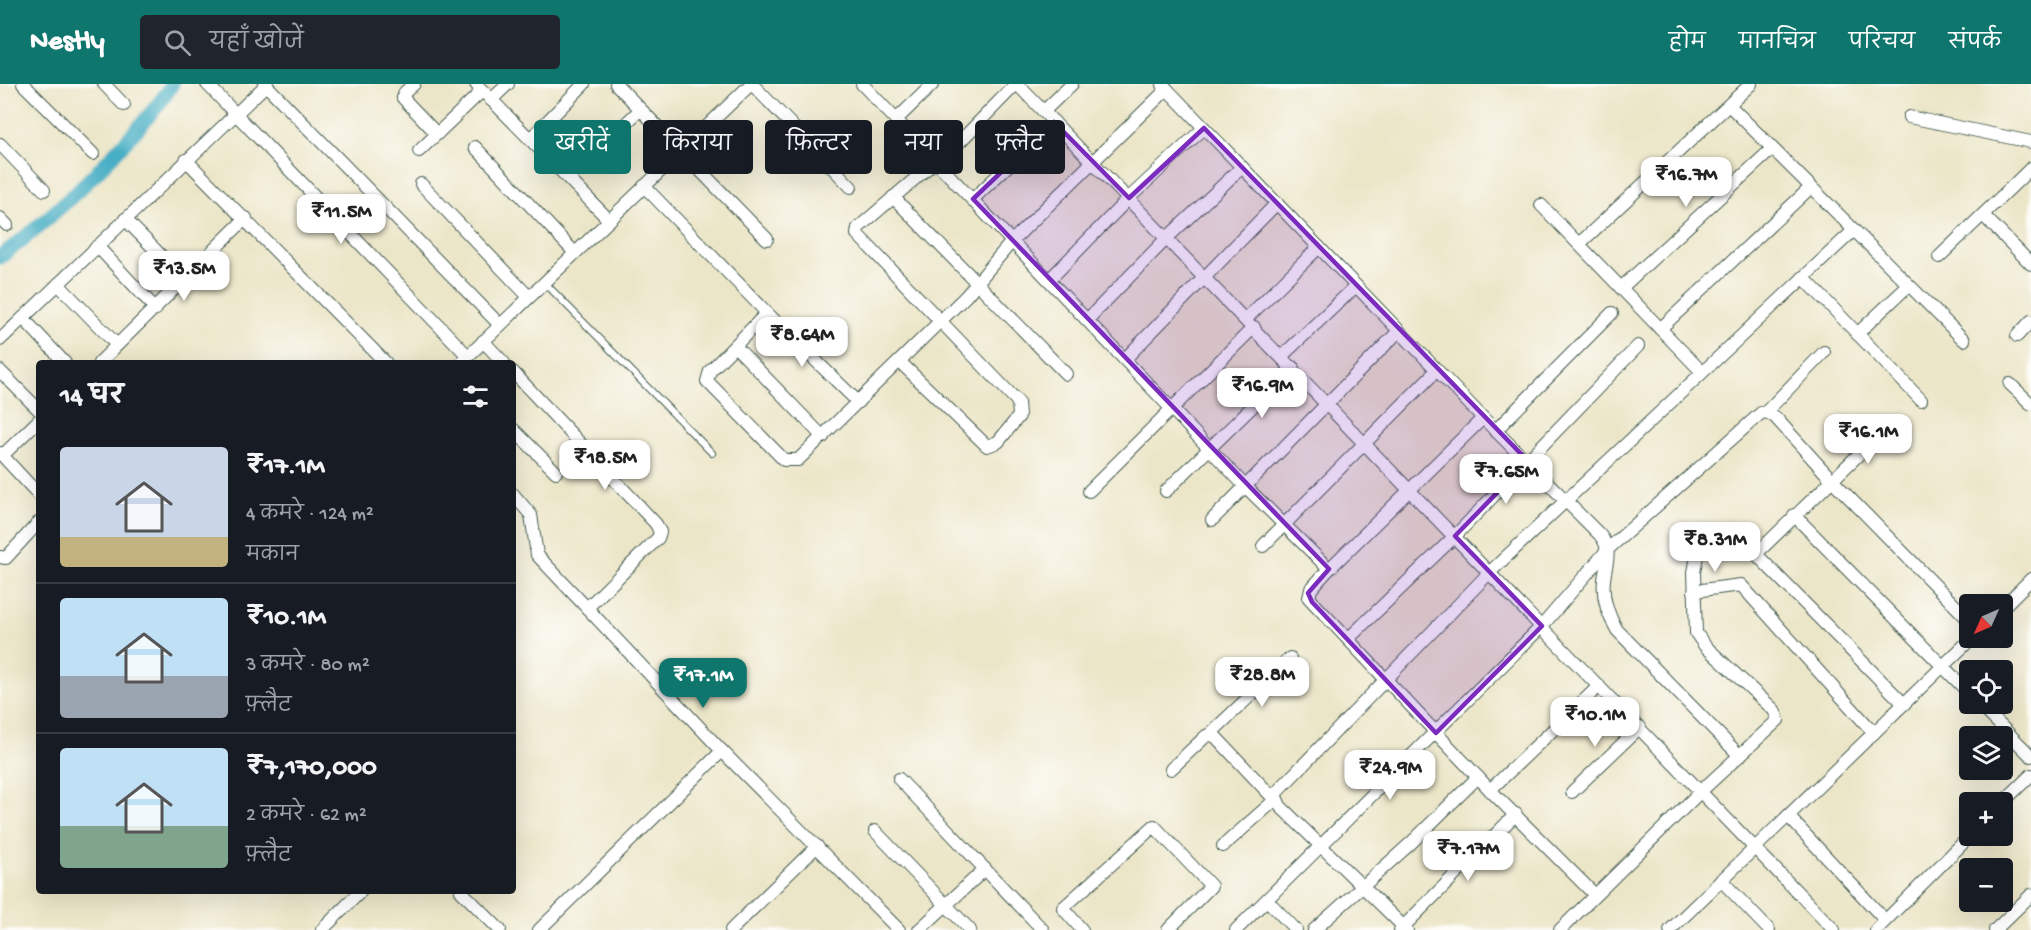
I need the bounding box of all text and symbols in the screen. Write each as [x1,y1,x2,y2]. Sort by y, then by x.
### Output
search box [140,15,560,69]
text: Nestly [30,26,104,59]
icon: search [161,26,194,59]
text: यहाँ खोजें [209,31,304,57]
text: होम [1669,32,1706,57]
text: मानचित्र [1739,32,1816,57]
text: परिचय [1849,32,1915,57]
text: संपर्क [1948,32,2001,57]
chip: खरीदें [534,120,631,174]
chip: किराया [643,120,753,174]
chip: फ़िल्टर [765,120,872,174]
chip: नया [884,120,963,174]
chip: फ़्लैट [975,120,1065,174]
pin: ₹16.7M [1637,157,1735,208]
text: ₹16.7M [1655,165,1717,188]
pin: ₹11.5M [292,194,390,245]
text: ₹11.5M [311,202,371,225]
pin: ₹13.5M [135,251,233,302]
text: ₹13.5M [153,259,215,282]
pin: ₹8.64M [753,317,851,368]
text: ₹8.64M [770,325,834,348]
pin: ₹16.9M [1213,368,1311,419]
text: ₹16.9M [1231,376,1293,399]
icon: filters [459,380,492,413]
text: 14 घर [60,383,124,414]
pin: ₹16.1M [1819,414,1917,465]
text: ₹16.1M [1838,422,1898,445]
pin: ₹18.5M [556,440,654,491]
text: ₹18.5M [573,448,637,471]
text: ₹17.1M [246,453,325,484]
pin: ₹7.65M [1457,454,1555,505]
text: ₹7.65M [1474,462,1538,485]
icon: home [108,471,180,543]
text: 4 कमरे · 124 m² [246,504,374,527]
pin: ₹8.31M [1666,522,1764,573]
text: ₹8.31M [1683,530,1747,553]
text: मकान [246,545,299,568]
north arrow [1959,594,2013,648]
map controls [1959,594,2013,912]
text: ₹10.1M [246,604,326,635]
icon: home [108,622,180,694]
text: 3 कमरे · 80 m² [246,655,370,678]
pin: ₹28.8M [1213,657,1311,708]
pin: ₹17.1M [654,658,752,709]
button: locate [1959,660,2013,714]
text: ₹28.8M [1229,665,1295,688]
text: ₹17.1M [673,666,733,689]
text: फ़्लैट [246,696,292,719]
pin: ₹10.1M [1546,697,1644,748]
text: ₹10.1M [1564,705,1626,728]
button: layers [1959,726,2013,780]
pin: ₹24.9M [1341,750,1439,801]
text: ₹7,170,000 [246,754,377,785]
text: ₹24.9M [1358,758,1422,781]
icon: home [108,772,180,844]
button: + [1959,792,2013,846]
text: 2 कमरे · 62 m² [246,805,367,828]
pin: ₹7.17M [1419,831,1517,882]
text: ₹7.17M [1437,839,1499,862]
text: फ़्लैट [246,846,292,869]
button: − [1959,858,2013,912]

